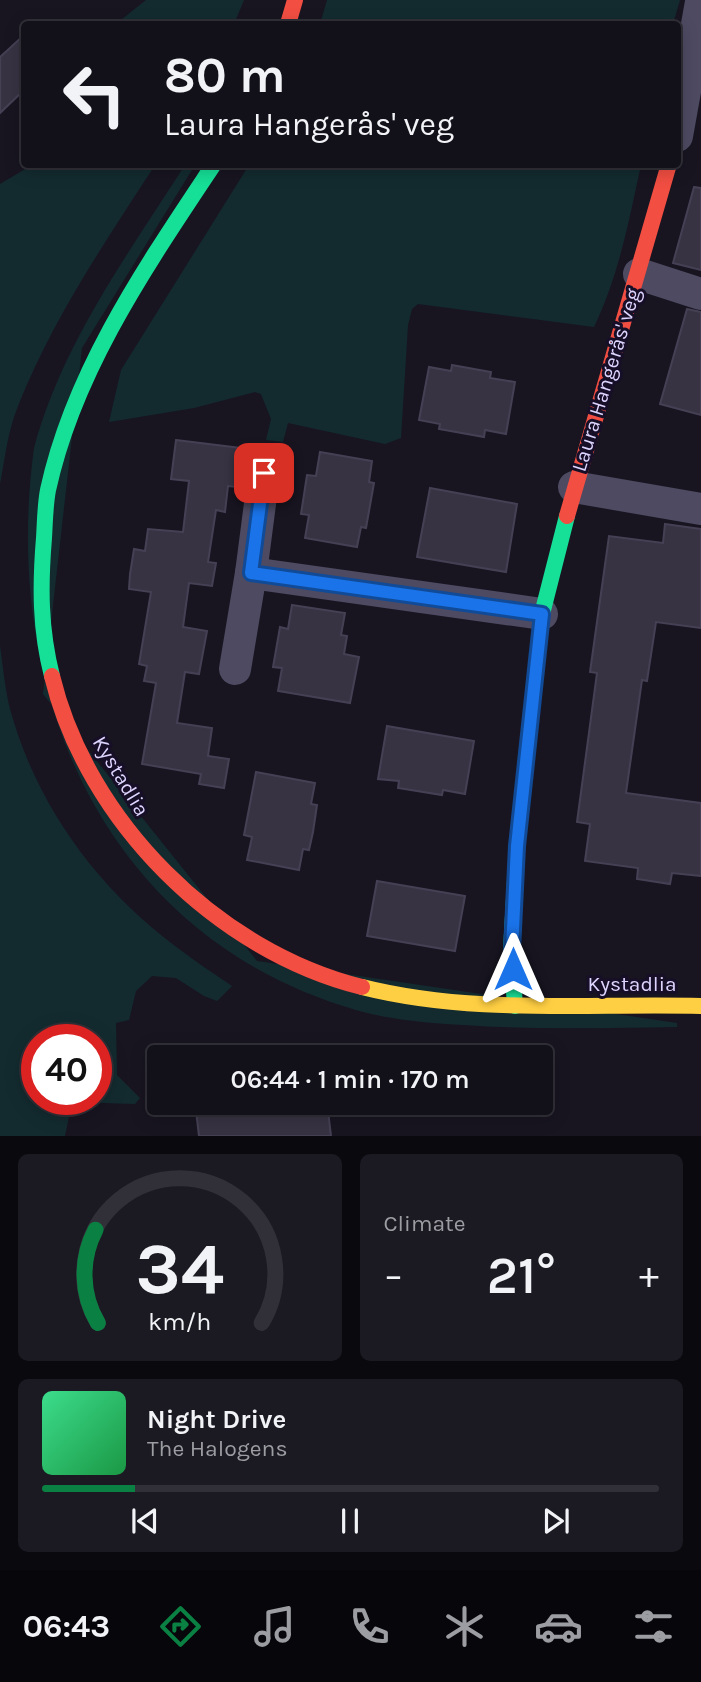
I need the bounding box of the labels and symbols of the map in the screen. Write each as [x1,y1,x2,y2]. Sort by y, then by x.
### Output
street label: Laura Hangerås' veg [567,285,645,475]
pin [234,443,294,503]
street label: Kystadlia [88,732,154,820]
position arrow [476,932,550,1006]
street label: Kystadlia [587,972,677,996]
speed limit sign: 40 [21,1024,112,1115]

